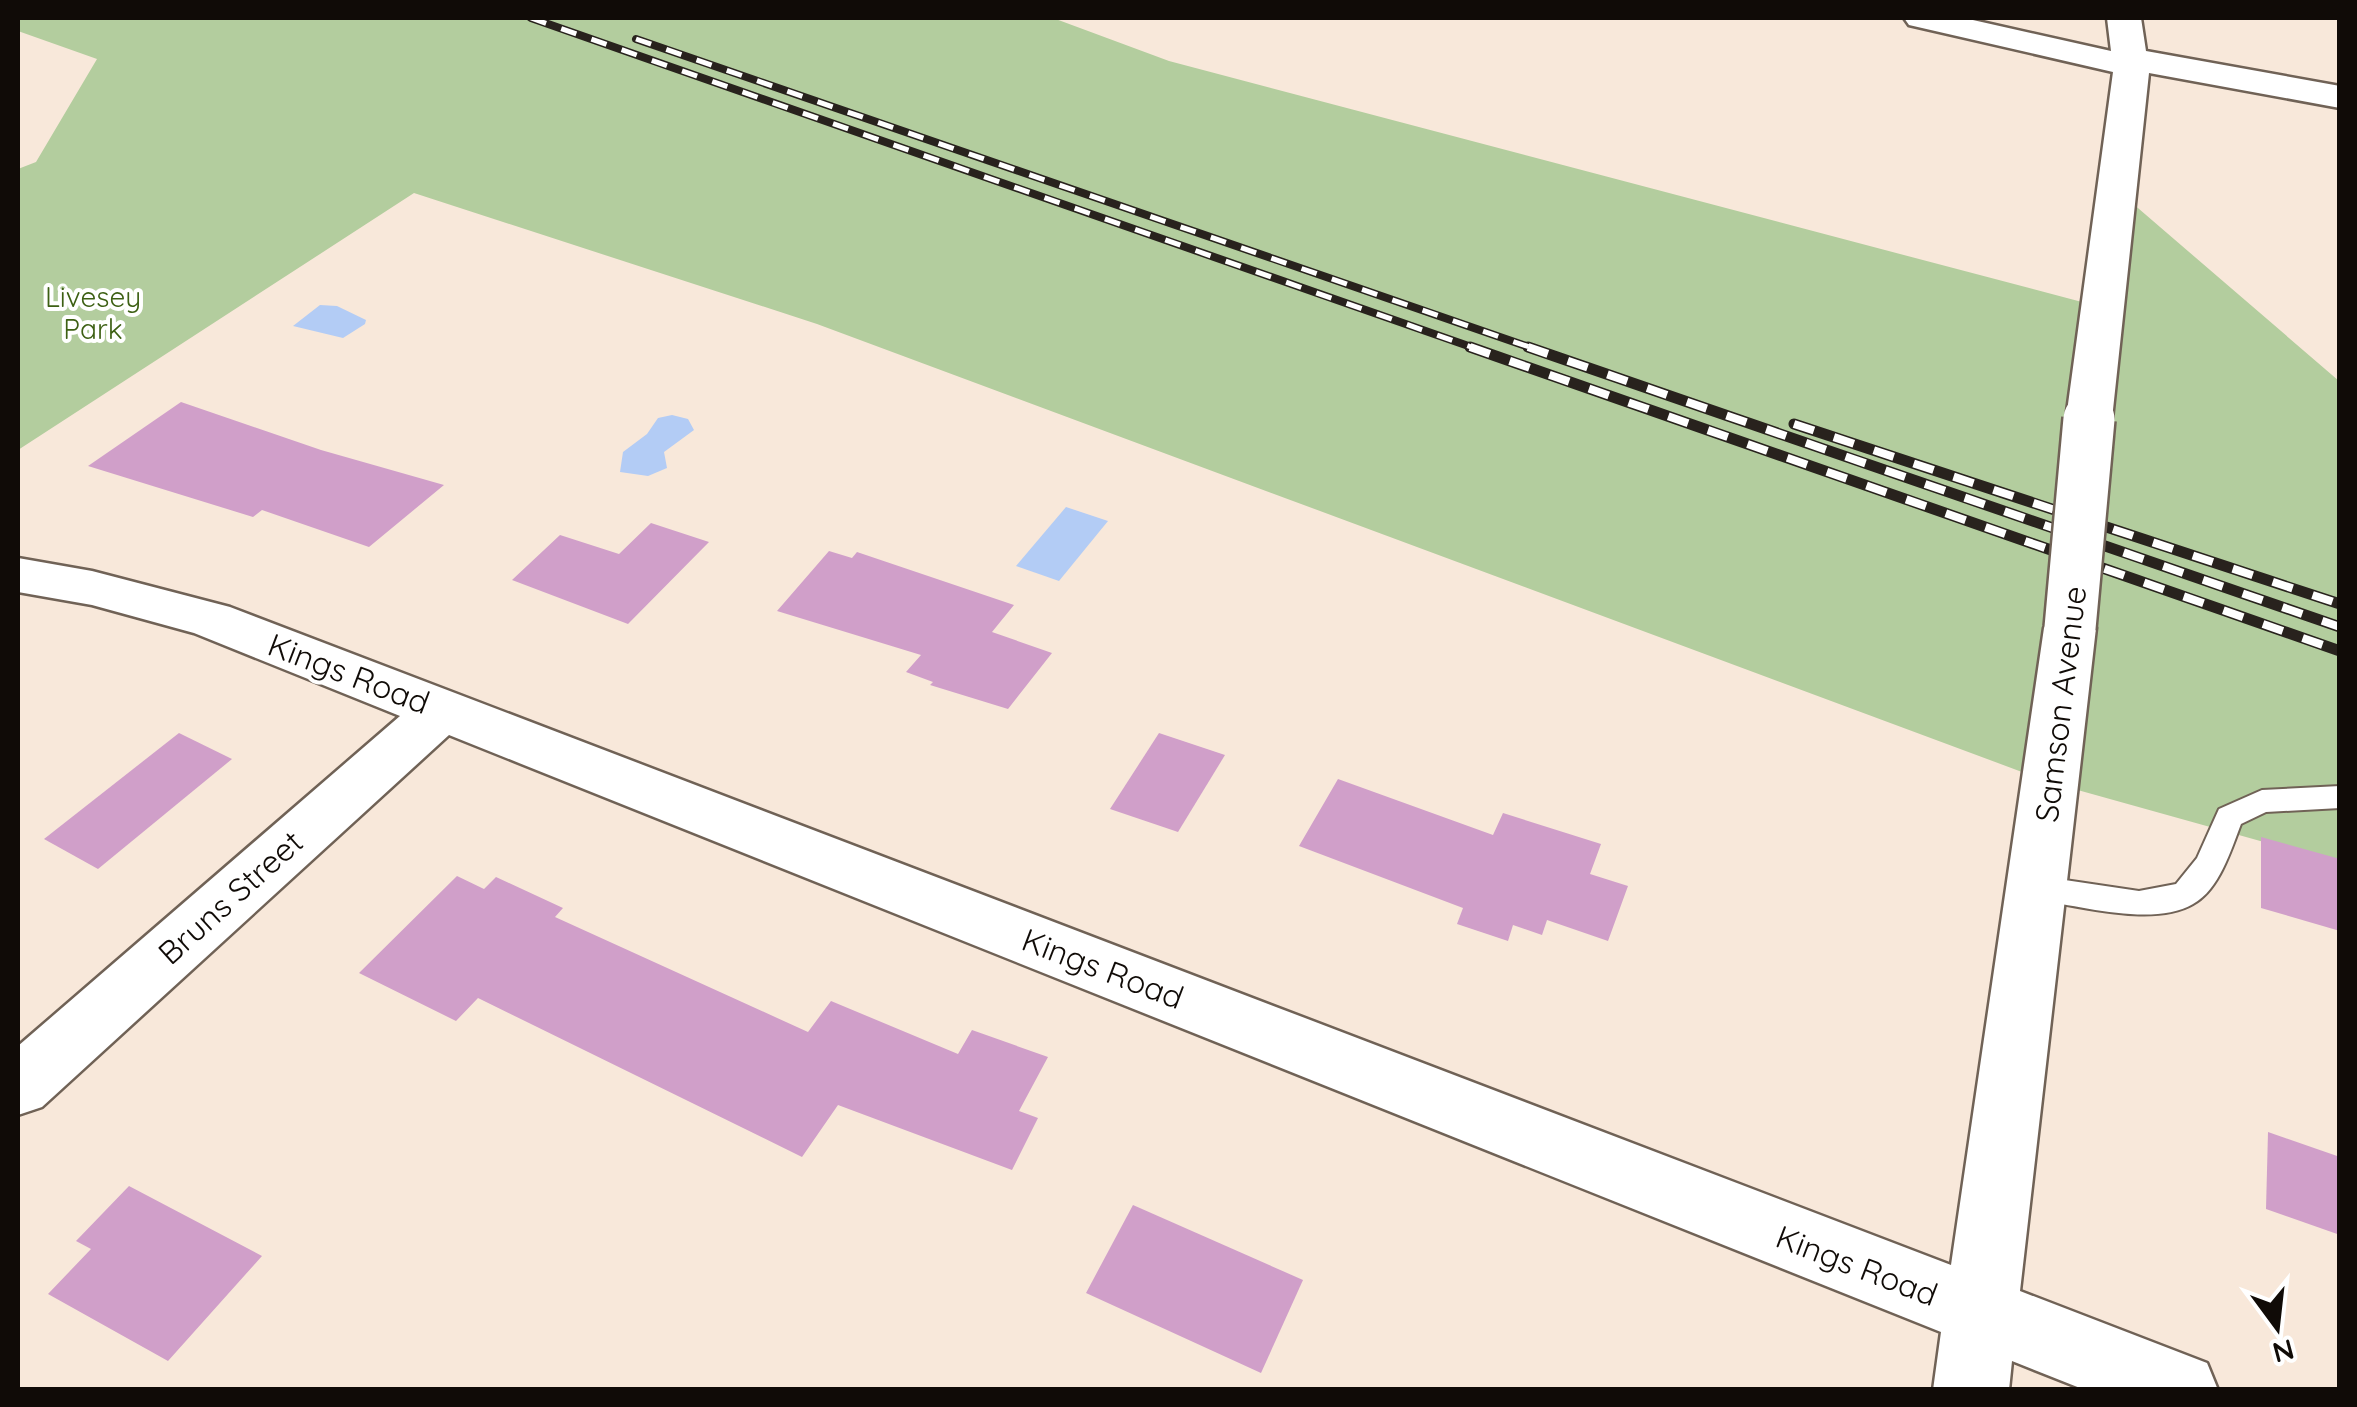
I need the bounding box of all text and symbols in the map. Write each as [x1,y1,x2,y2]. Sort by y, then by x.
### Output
park label: Livesey Park [45,279,141,346]
street label: Samson Avenue [2026,584,2094,824]
street label: Kings Road [263,624,435,722]
street label: Bruns Street [149,822,311,972]
street label: Kings Road [1017,919,1189,1017]
street label: Kings Road [1771,1216,1943,1314]
north arrow [2227,1277,2327,1377]
text: N [2269,1332,2298,1371]

